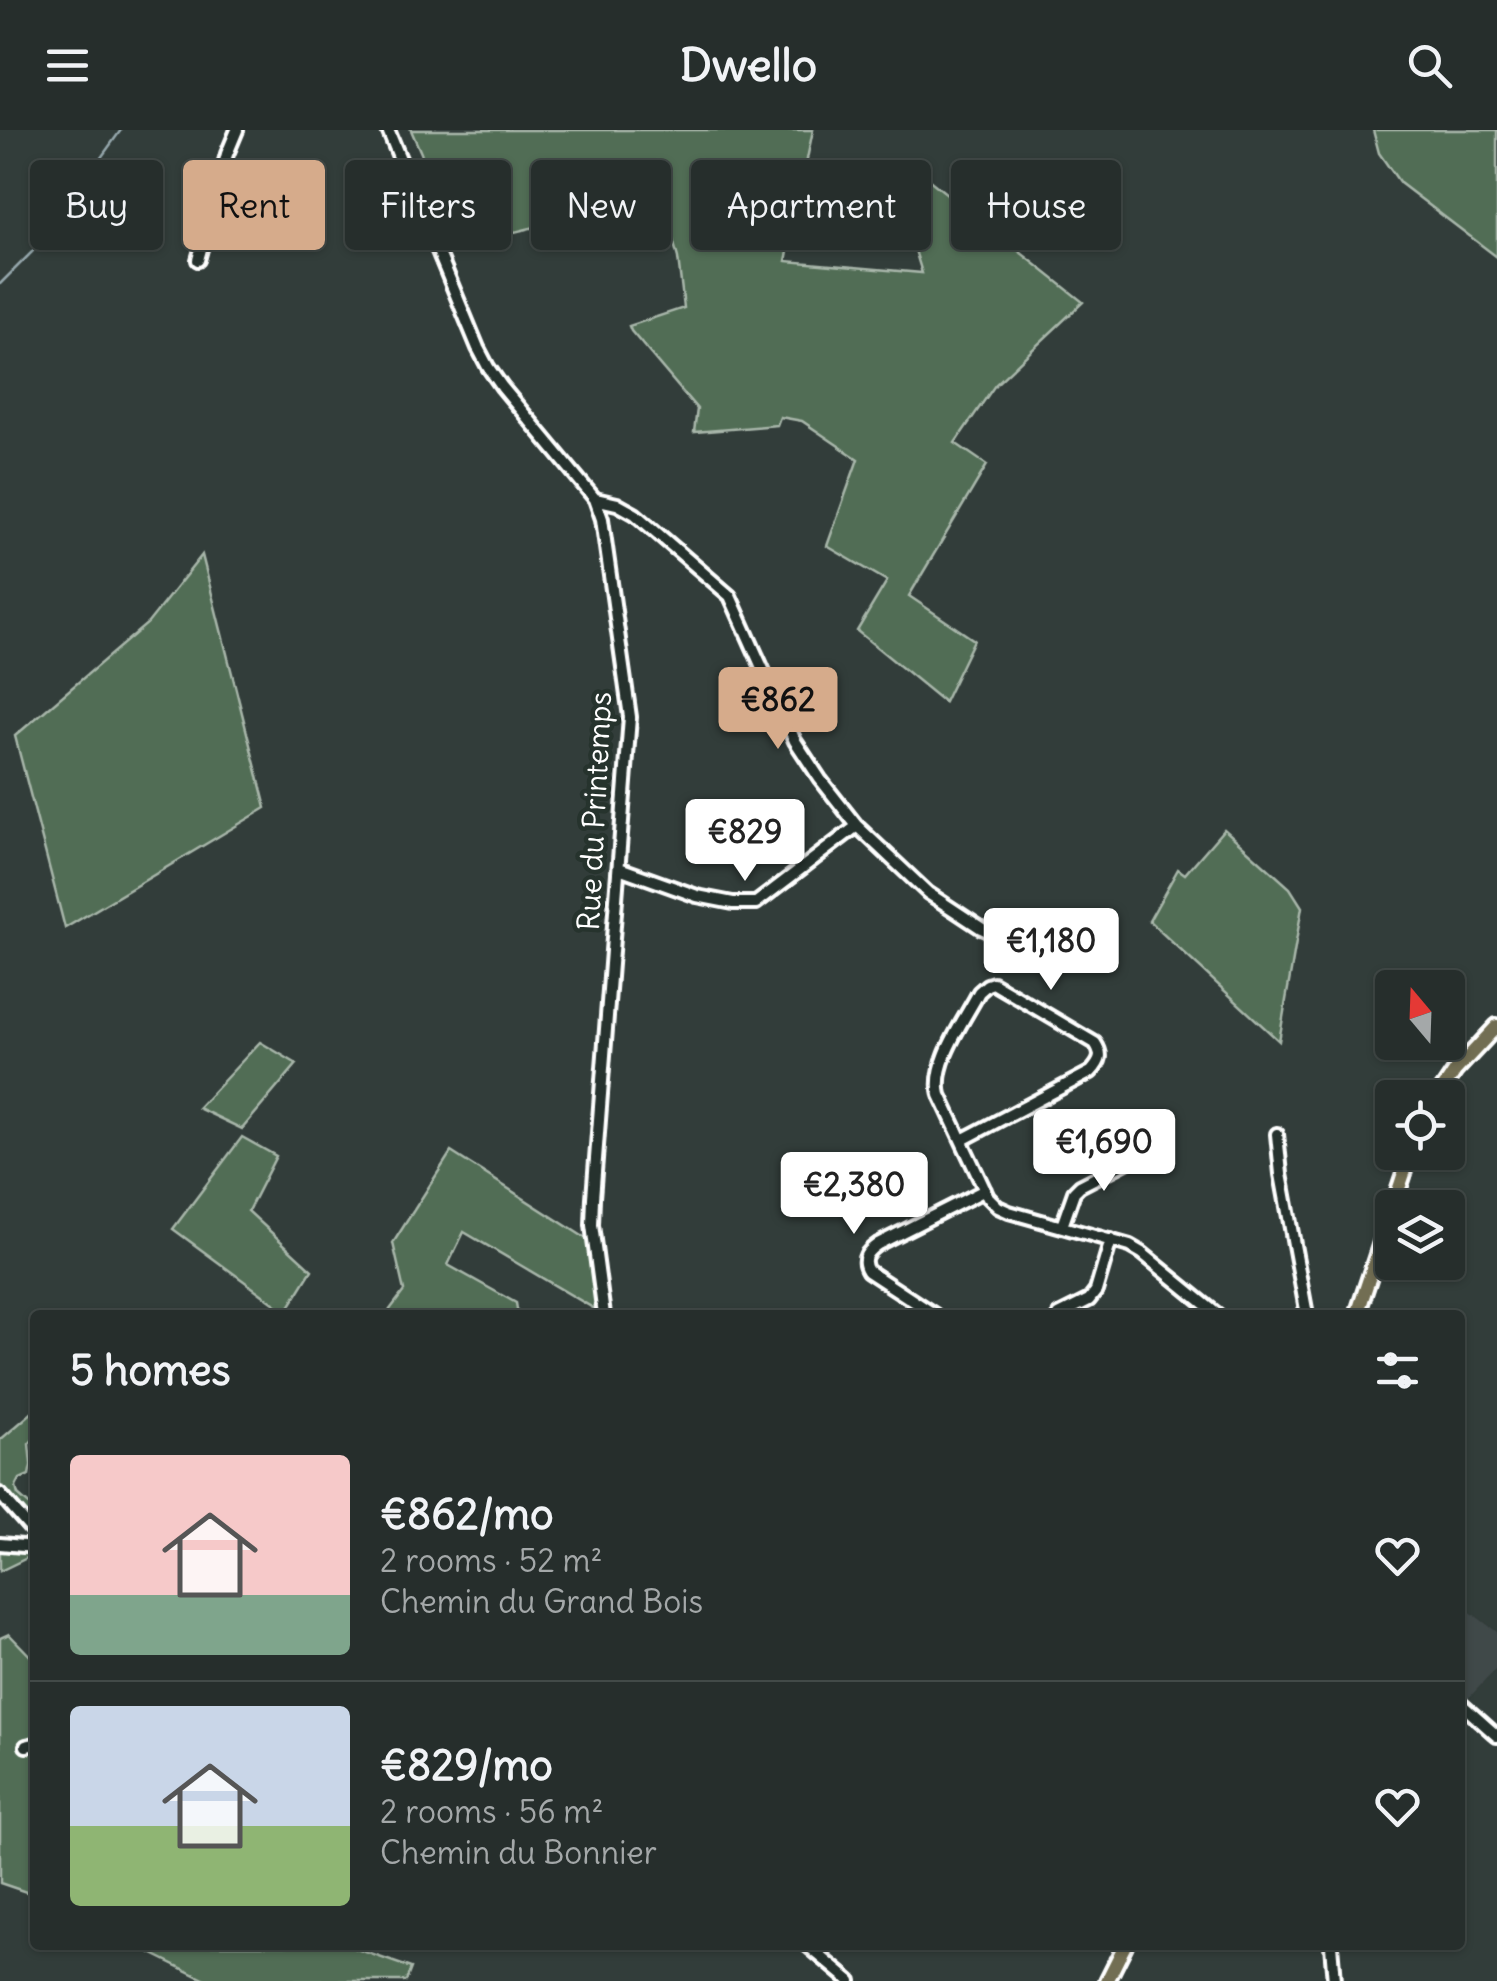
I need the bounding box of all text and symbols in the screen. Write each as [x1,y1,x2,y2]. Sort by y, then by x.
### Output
text: Dwello [680,37,817,93]
icon: menu [40,38,95,93]
icon: search [1402,38,1457,93]
chip: Buy [30,160,163,250]
chip: Rent [183,160,325,250]
chip: Filters [345,160,511,250]
chip: New [531,160,671,250]
chip: Apartment [691,160,931,250]
chip: House [951,160,1121,250]
pin: €862 [719,667,837,752]
text: €862 [740,679,816,720]
street label: Rue du Printemps [569,691,619,931]
pin: €829 [686,799,804,884]
text: €829 [708,811,782,852]
pin: €1,180 [970,908,1132,993]
text: €1,180 [1006,920,1096,961]
north arrow [1375,970,1465,1060]
map controls [1375,970,1465,1280]
button: locate [1375,1080,1465,1170]
pin: €1,690 [1023,1109,1185,1194]
text: €1,690 [1055,1121,1153,1162]
pin: €2,380 [773,1152,935,1237]
text: €2,380 [803,1164,905,1205]
button: layers [1375,1190,1465,1280]
icon: filters [1370,1343,1425,1398]
text: 5 homes [70,1344,231,1396]
text: €862/mo [380,1488,554,1540]
icon: home [150,1495,270,1615]
icon: heart [1370,1528,1425,1583]
text: 2 rooms · 52 m² [380,1540,602,1581]
text: Chemin du Grand Bois [380,1581,703,1622]
text: €829/mo [380,1739,553,1791]
icon: home [150,1746,270,1866]
icon: heart [1370,1779,1425,1834]
text: 2 rooms · 56 m² [380,1791,603,1832]
text: Chemin du Bonnier [380,1832,657,1873]

